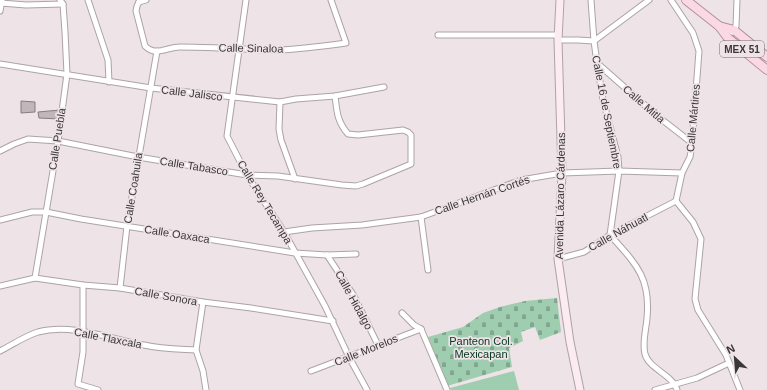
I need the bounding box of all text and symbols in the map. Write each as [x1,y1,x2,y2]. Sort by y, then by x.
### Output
street label: Calle Sinaloa [218,41,284,55]
road number: MEX 51 [720,41,764,57]
street label: Calle 16 de Septiembre [590,54,624,170]
street label: Calle Jalisco [161,83,223,103]
street label: Calle Mitla [621,83,668,126]
street label: Calle Mártires [684,83,702,152]
street label: Calle Puebla [46,106,68,171]
street label: Avenida Lázaro Cárdenas [553,132,567,260]
street label: Calle Coahuila [121,151,145,224]
street label: Calle Tabasco [159,155,229,177]
street label: Calle Rey Tecampa [235,158,295,247]
street label: Calle Hernán Cortés [433,173,532,217]
street label: Calle Náhuatl [586,211,650,253]
street label: Calle Oaxaca [143,223,211,245]
street label: Calle Hidalgo [333,268,375,332]
street label: Calle Sonora [134,285,199,308]
street label: Calle Tlaxcala [73,326,144,351]
street label: Calle Morelos [333,332,400,368]
park label: Panteon Col. Mexicapan [449,335,513,360]
north arrow [715,338,755,378]
text: N [724,342,737,356]

